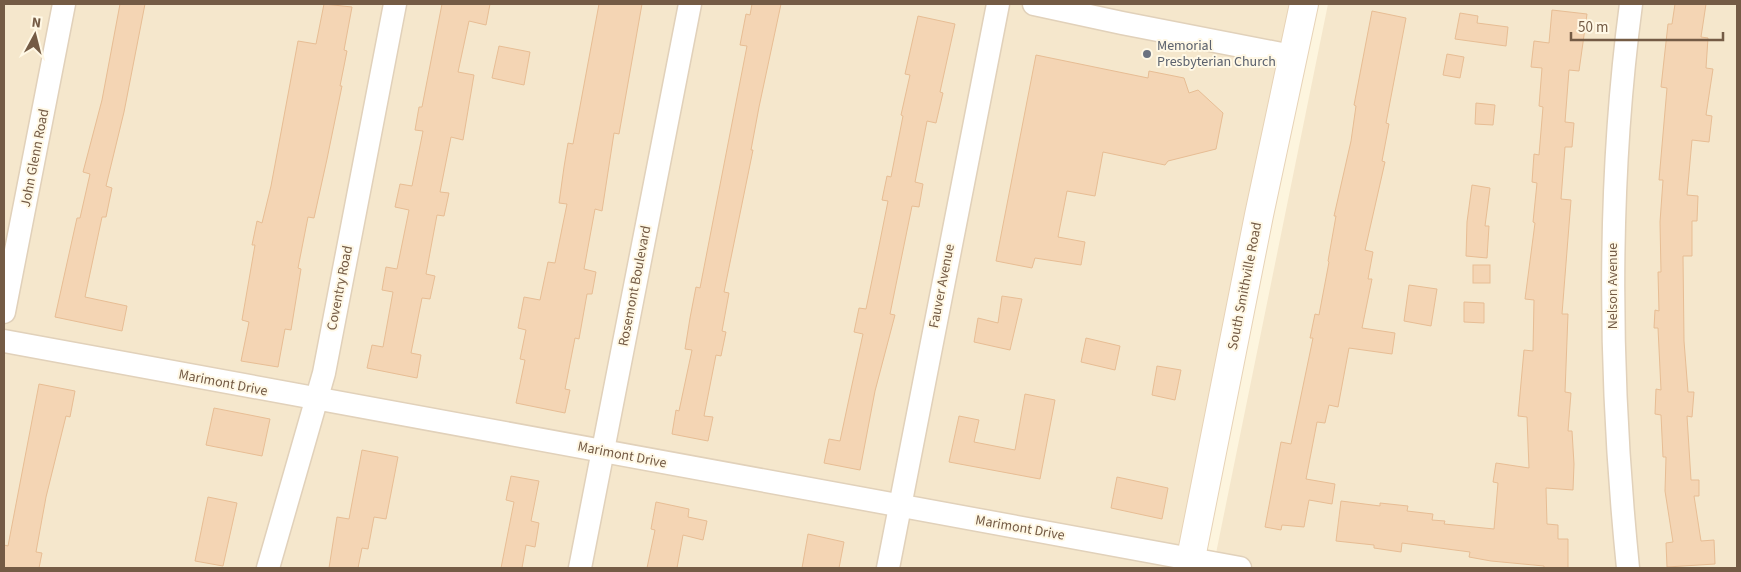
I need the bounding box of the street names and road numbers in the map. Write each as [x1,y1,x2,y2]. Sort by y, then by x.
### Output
street label: John Glenn Road [16,107,54,209]
street label: South Smithville Road [1223,220,1267,352]
street label: Rosemont Boulevard [614,224,656,348]
street label: Fauver Avenue [924,242,960,330]
street label: Nelson Avenue [1603,243,1623,329]
street label: Coventry Road [322,244,358,332]
street label: Marimont Drive [177,365,269,401]
street label: Marimont Drive [576,437,668,473]
street label: Marimont Drive [974,510,1066,546]

